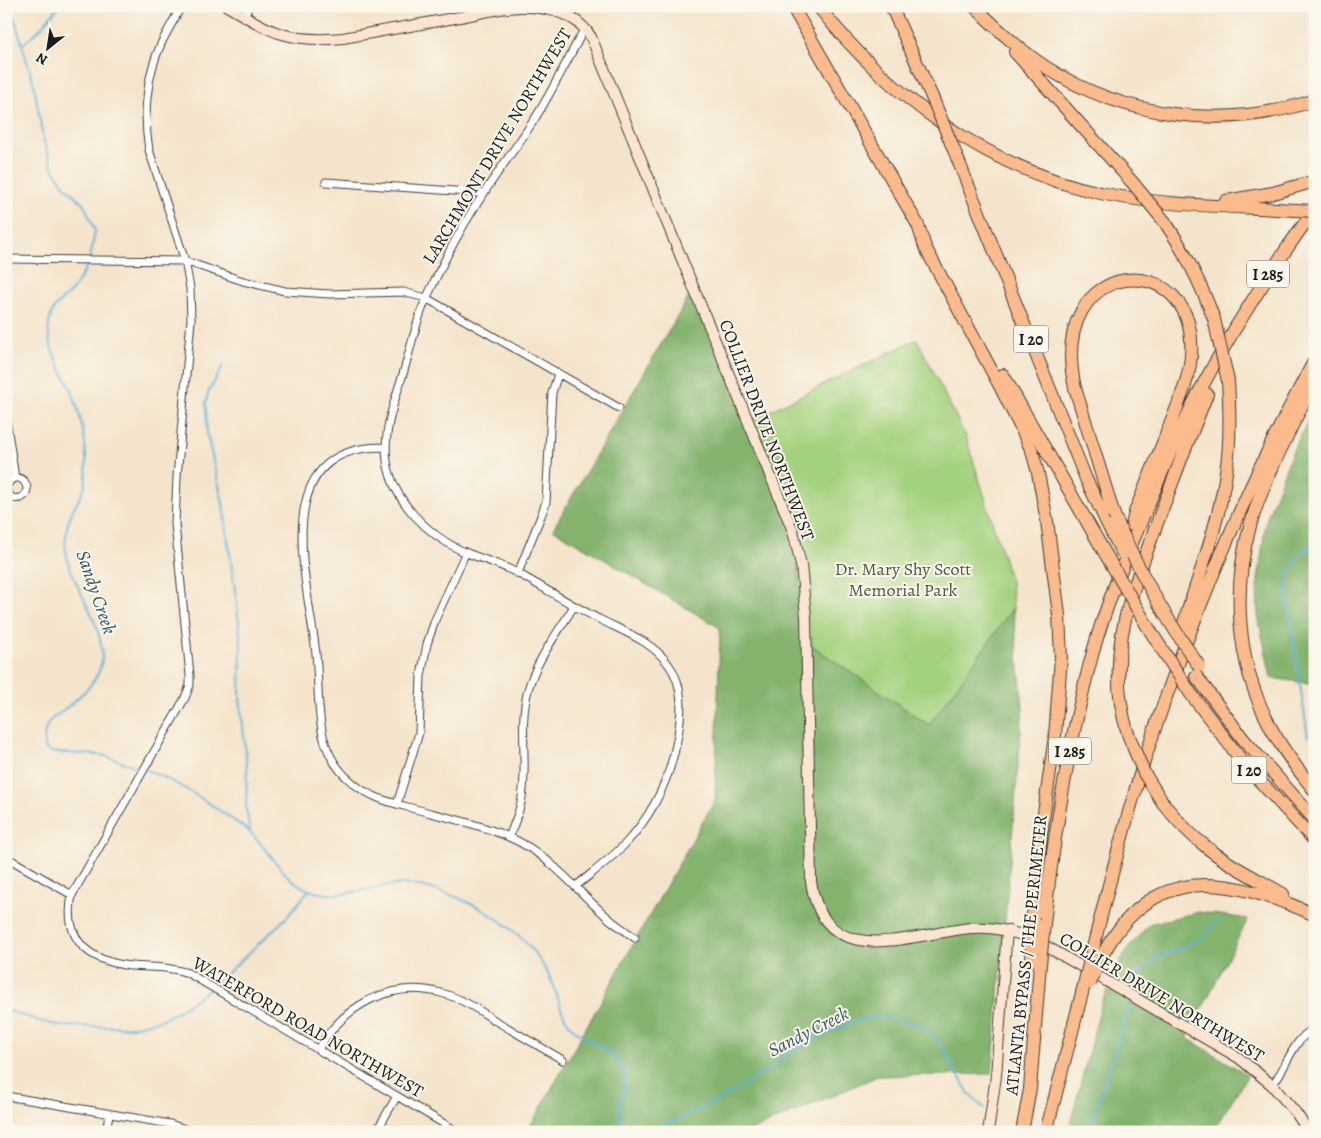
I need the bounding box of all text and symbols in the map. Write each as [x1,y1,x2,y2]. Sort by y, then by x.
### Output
north arrow [22,22,72,72]
street label: LARCHMONT DRIVE NORTHWEST [417,23,577,268]
text: N [33,48,51,70]
road number: I 285 [1247,260,1289,288]
street label: COLLIER DRIVE NORTHWEST [714,316,820,544]
road number: I 20 [1014,326,1048,352]
water label: Sandy Creek [70,547,123,638]
park label: Dr. Mary Shy Scott Memorial Park [835,557,971,602]
road number: I 285 [1049,738,1091,764]
road number: I 20 [1232,756,1266,784]
street label: ATLANTA BYPASS / THE PERIMETER [999,814,1053,1097]
street label: COLLIER DRIVE NORTHWEST [1055,926,1269,1068]
street label: WATERFORD ROAD NORTHWEST [187,950,428,1103]
water label: Sandy Creek [764,1000,853,1063]

